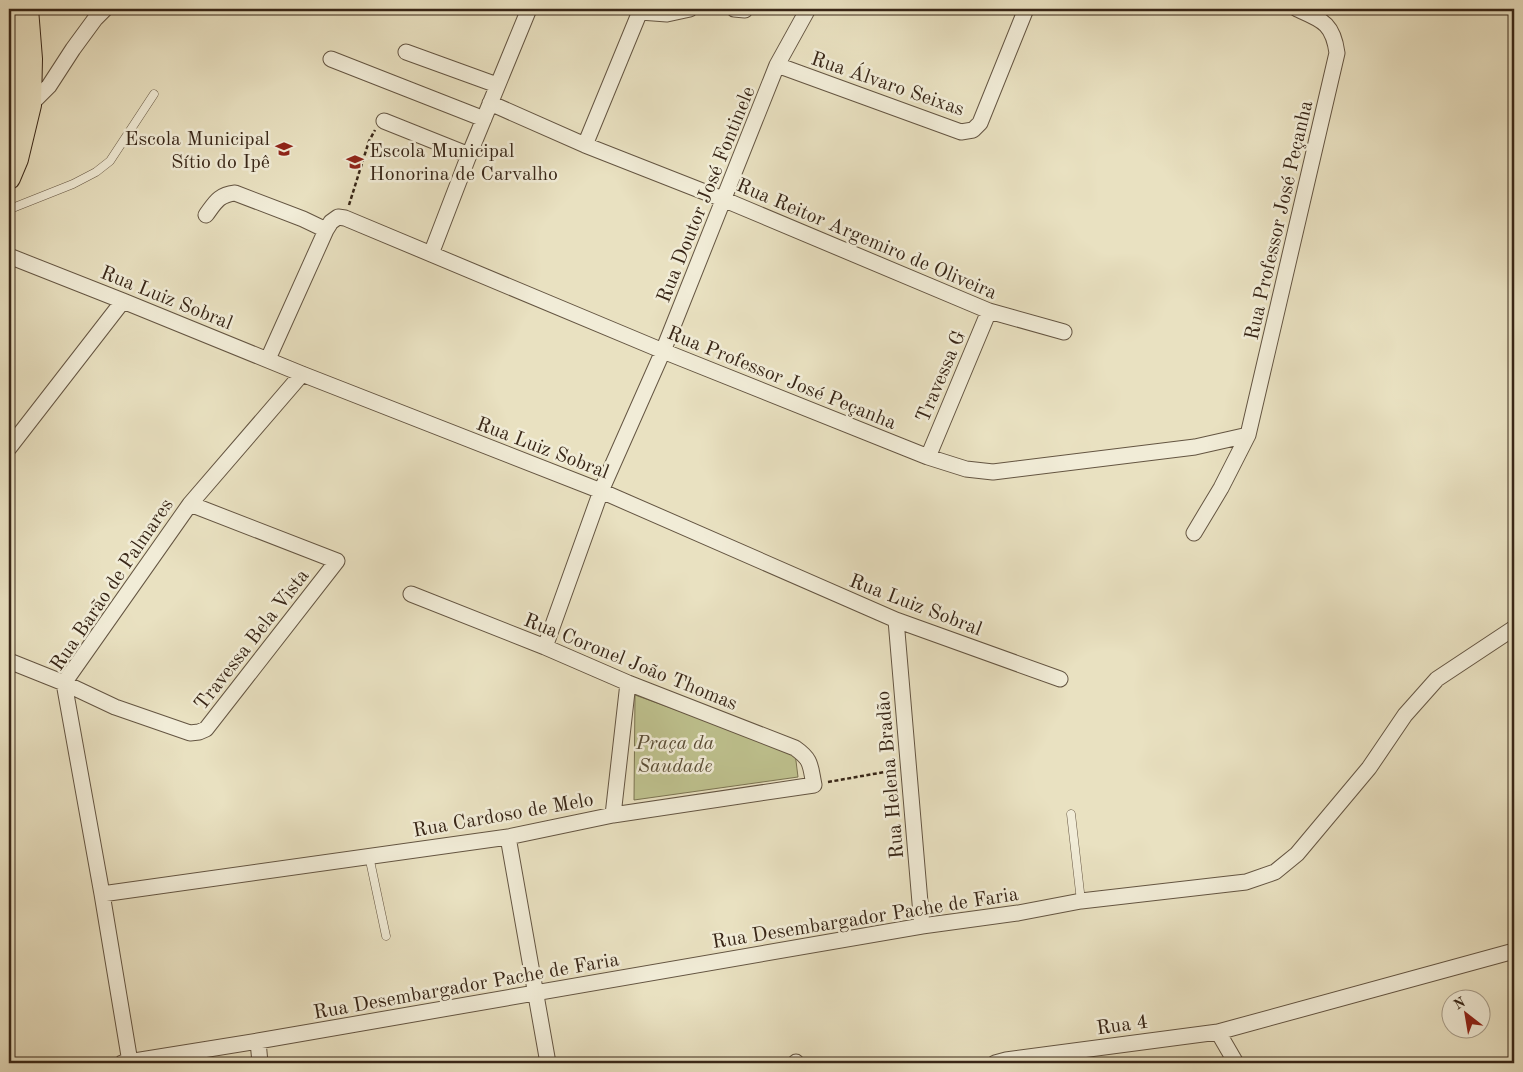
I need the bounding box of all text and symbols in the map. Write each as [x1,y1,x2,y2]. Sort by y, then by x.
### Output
street label: Rua Álvaro Seixas [808,46,968,121]
street label: Rua Doutor José Fontinele [654,84,759,306]
street label: Rua Professor José Peçanha [1243,99,1317,342]
place label: Escola Municipal Sítio do Ipê [125,130,270,173]
school or university icon: Escola Municipal Sítio do Ipê [274,139,294,159]
place label: Escola Municipal Honorina de Carvalho [369,142,558,185]
school or university icon: Escola Municipal Honorina de Carvalho [345,152,365,172]
street label: Rua Reitor Argemiro de Oliveira [733,176,1000,304]
street label: Rua Luiz Sobral [97,263,235,334]
street label: Rua Professor José Peçanha [664,324,899,434]
street label: Travessa G [914,328,970,426]
street label: Rua Luiz Sobral [473,414,611,483]
street label: Rua Barão de Palmares [48,495,178,675]
street label: Travessa Bela Vista [191,566,314,714]
street label: Rua Luiz Sobral [846,571,984,640]
street label: Rua Coronel João Thomas [521,611,740,715]
street label: Rua Helena Bradão [874,690,908,860]
park label: Praça da Saudade [635,734,715,777]
street label: Rua Cardoso de Melo [411,790,595,842]
street label: Rua Desembargador Pache de Faria [711,885,1020,953]
street label: Rua Desembargador Pache de Faria [312,950,621,1024]
north arrow [1440,990,1490,1040]
text: N [1452,995,1468,1012]
street label: Rua 4 [1095,1012,1149,1040]

